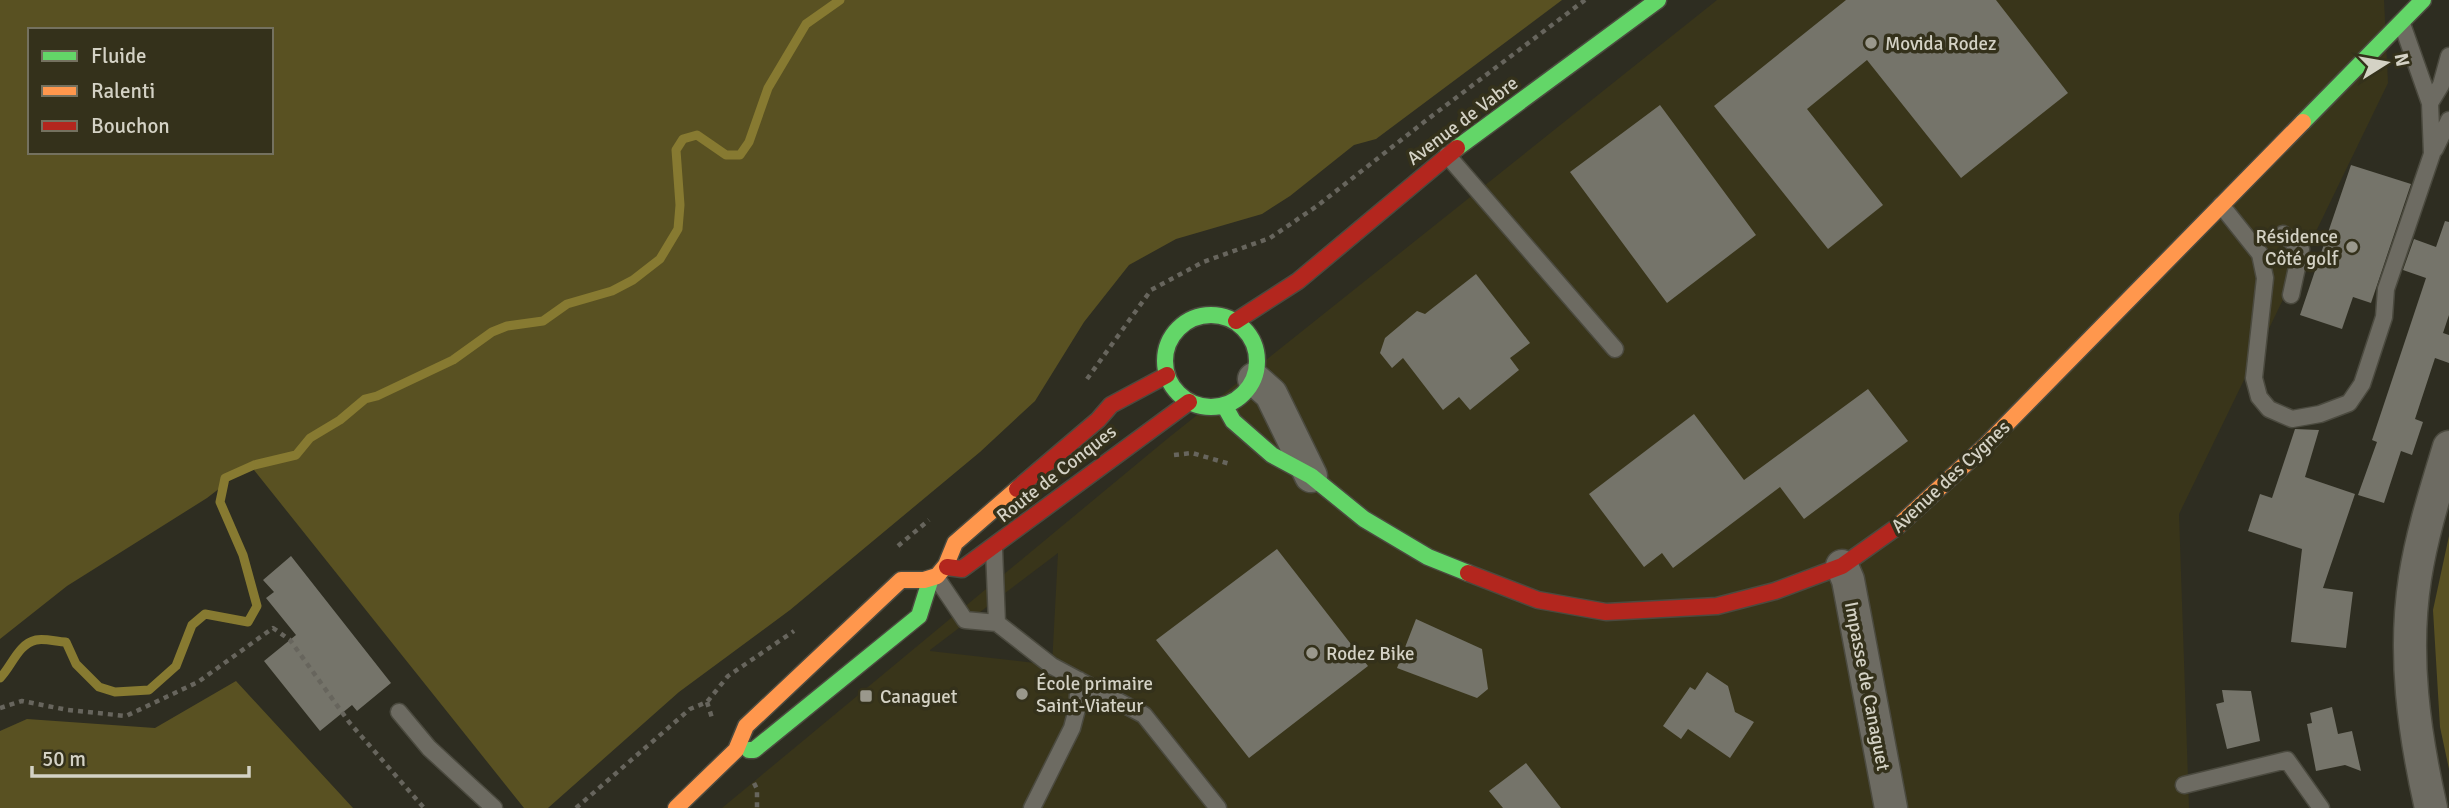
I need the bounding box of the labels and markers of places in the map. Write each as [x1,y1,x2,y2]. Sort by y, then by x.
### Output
place label: Movida Rodez [1885,32,1997,56]
marker: Movida Rodez [1863,35,1879,51]
place label: Résidence Côté golf [2256,225,2340,271]
marker: Résidence Côté golf [2344,239,2360,255]
place label: Rodez Bike [1326,642,1415,666]
marker: Rodez Bike [1304,645,1320,661]
place label: École primaire Saint-Viateur [1036,672,1153,718]
place label: Canaguet [880,685,958,709]
marker: École primaire Saint-Viateur [1014,686,1030,702]
marker: Canaguet [858,688,874,704]

